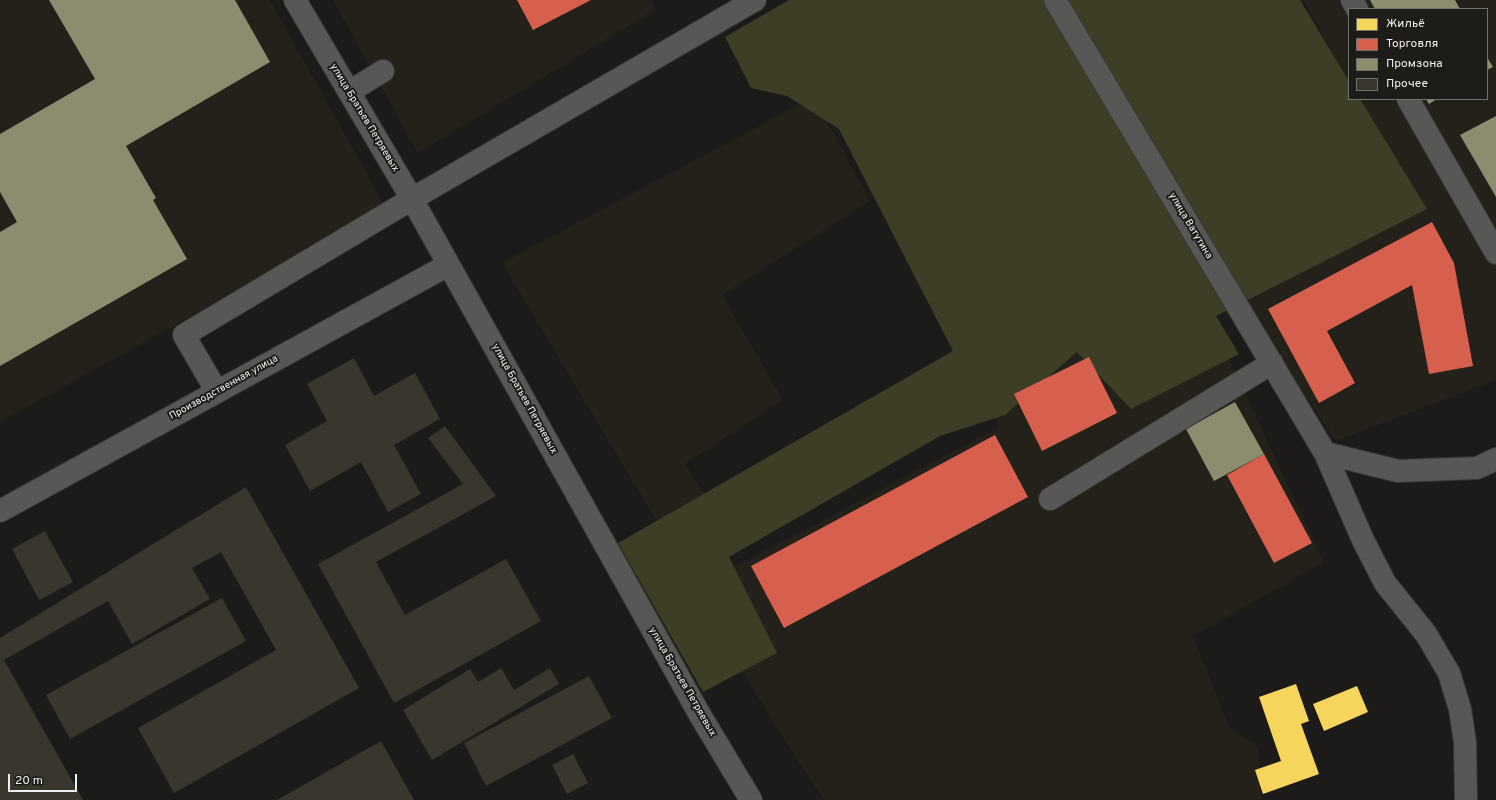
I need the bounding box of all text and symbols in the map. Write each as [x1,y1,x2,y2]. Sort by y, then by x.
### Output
legend [1348,8,1488,100]
text: Жильё [1386,16,1425,32]
text: Торговля [1386,36,1438,52]
text: Промзона [1386,56,1443,72]
street label: улица Братьев Петряевых [327,62,401,174]
text: Прочее [1386,76,1428,92]
street label: улица Ватутина [1166,191,1214,261]
street label: улица Братьев Петряевых [489,342,559,456]
street label: Производственная улица [168,353,280,423]
street label: улица Братьев Петряевых [646,625,718,739]
scale bar [10,766,79,792]
text: 20 m [15,773,43,789]

